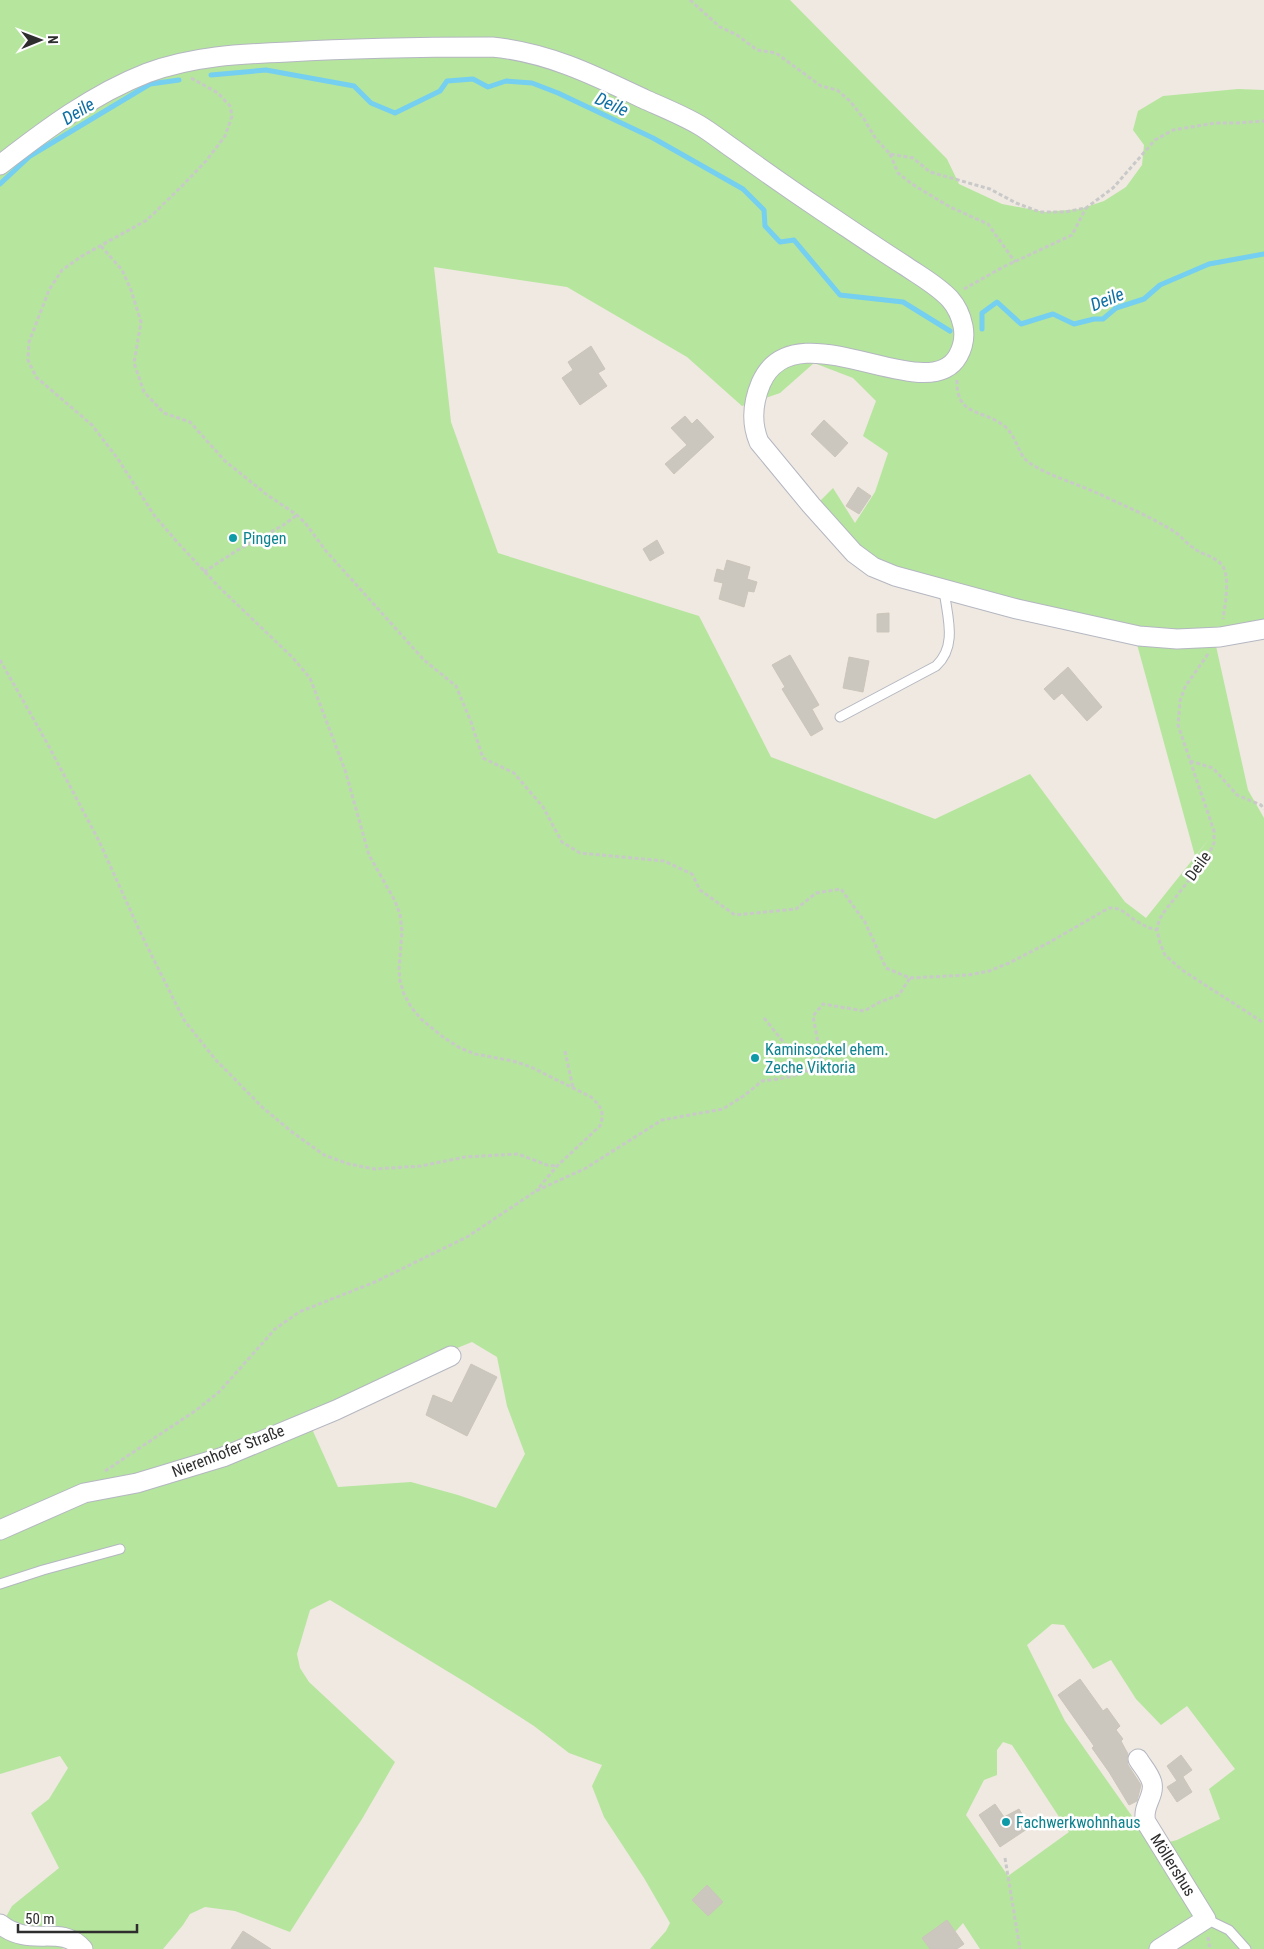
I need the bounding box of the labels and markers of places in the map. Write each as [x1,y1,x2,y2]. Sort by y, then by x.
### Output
place label: Pingen [243,529,286,548]
marker: Pingen [227,532,239,544]
place label: Kaminsockel ehem. Zeche Viktoria [765,1040,888,1077]
marker: Kaminsockel ehem. Zeche Viktoria [749,1052,761,1064]
place label: Fachwerkwohnhaus [1016,1813,1141,1832]
marker: Fachwerkwohnhaus [1000,1816,1012,1828]

